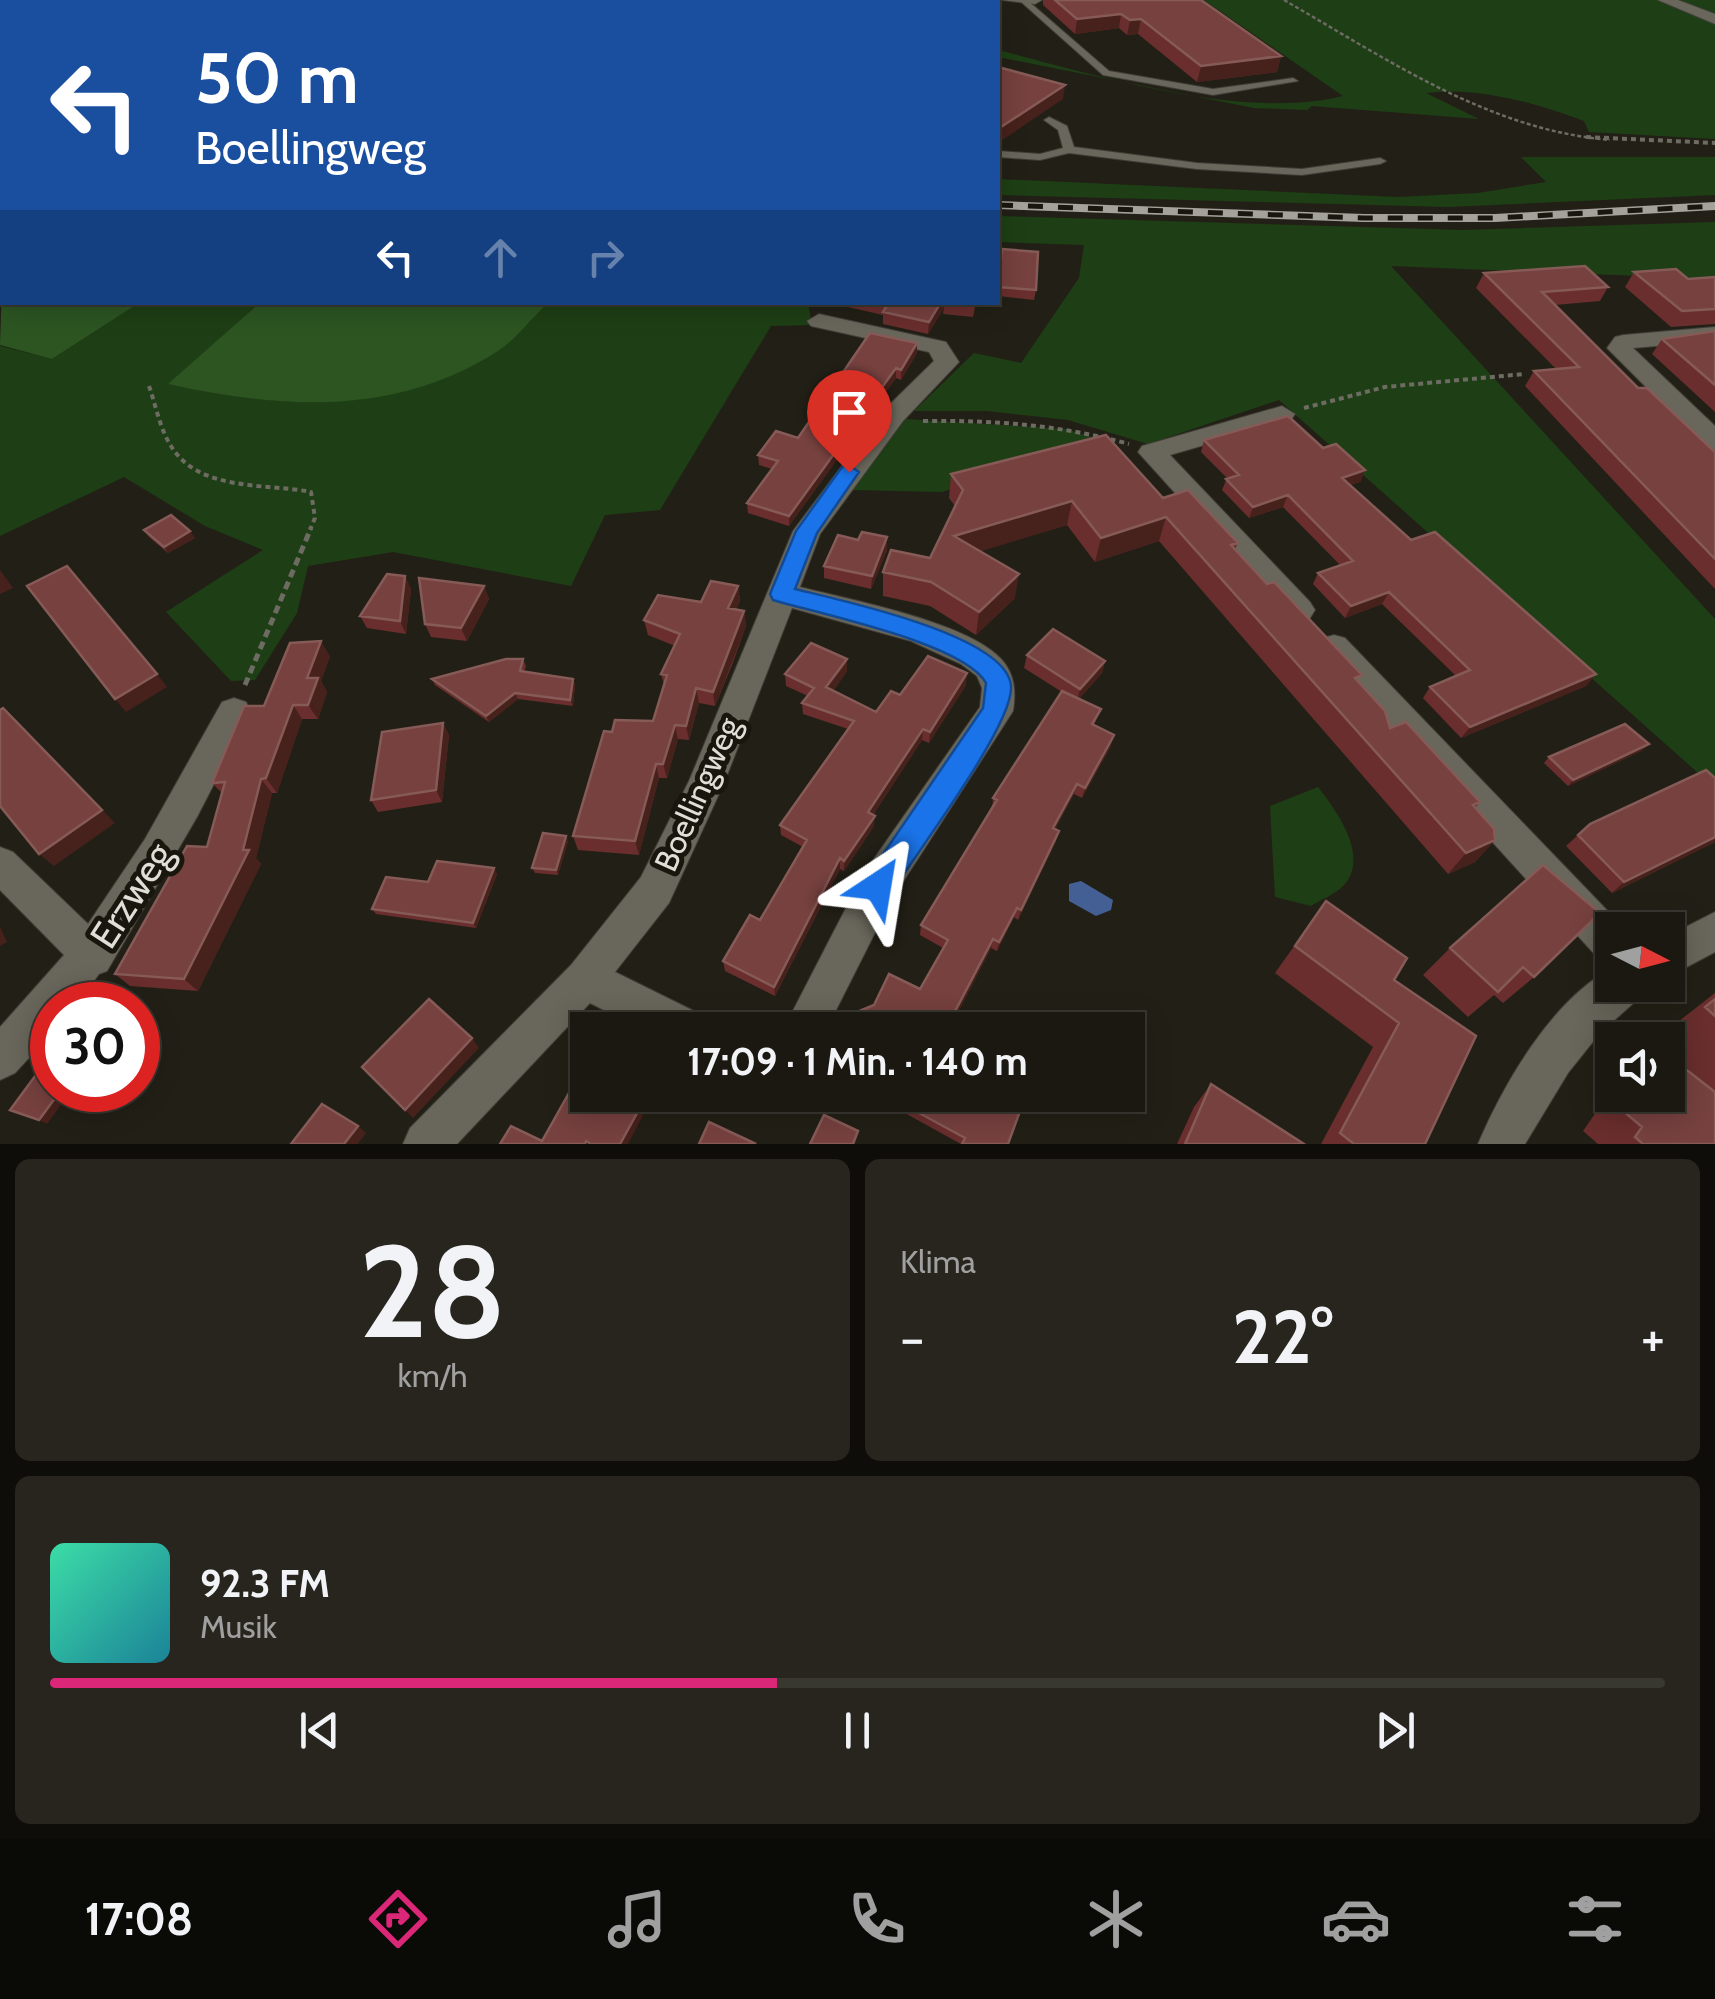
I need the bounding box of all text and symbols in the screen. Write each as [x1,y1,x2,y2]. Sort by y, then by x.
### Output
text: 50 m [195,35,359,121]
icon: left [30,40,160,170]
text: Boellingweg [195,121,426,175]
icon: left [368,230,423,285]
icon: ahead [473,230,528,285]
icon: right [578,230,633,285]
pin [807,370,892,473]
icon: arrive [822,385,877,440]
street label: Boellingweg [646,710,749,877]
street label: Erzweg [80,833,183,957]
position arrow [826,834,930,938]
north arrow [1595,912,1685,1002]
map controls [1595,912,1685,1112]
speed limit sign: 30 [30,982,160,1112]
button: sound [1595,1022,1685,1112]
text: 17:09 · 1 Min. · 140 m [687,1038,1028,1085]
text: 28 [359,1212,506,1370]
text: Klima [900,1242,976,1281]
text: 22° [1232,1291,1333,1382]
text: − [900,1304,924,1371]
text: + [1641,1304,1665,1371]
text: km/h [397,1356,468,1395]
text: 92.3 FM [200,1560,330,1607]
text: Musik [200,1607,277,1646]
icon: previous [292,1703,347,1758]
icon: pause [830,1703,885,1758]
icon: next [1368,1703,1423,1758]
icon: directions [363,1884,433,1954]
icon: music [602,1884,672,1954]
icon: phone [842,1884,912,1954]
icon: climate [1081,1884,1151,1954]
icon: car [1321,1884,1391,1954]
icon: filters [1560,1884,1630,1954]
text: 17:08 [85,1892,193,1946]

